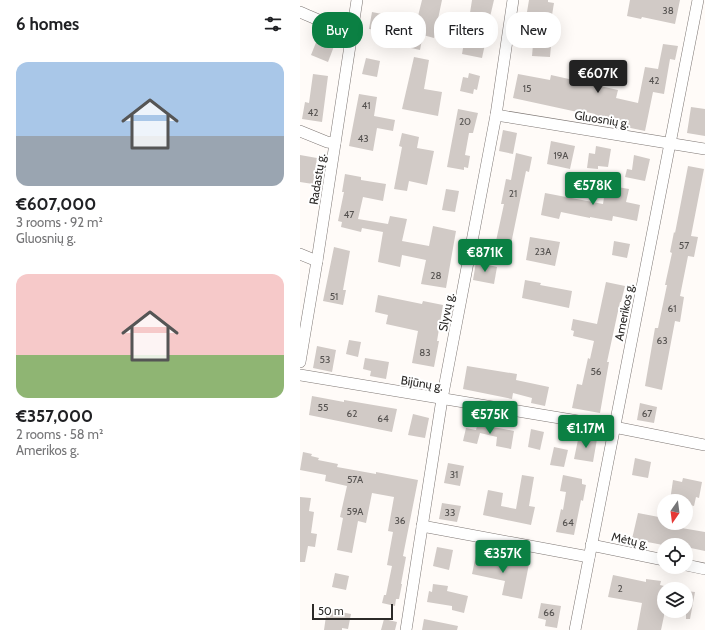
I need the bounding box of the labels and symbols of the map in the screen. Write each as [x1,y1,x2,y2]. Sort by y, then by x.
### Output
house number: 38 [662,4,674,17]
pin: €607K [570,60,626,94]
house number: 42 [648,74,660,87]
house number: 15 [523,82,531,95]
house number: 41 [361,99,371,112]
house number: 42 [307,106,319,119]
street label: Gluosnių g. [573,107,631,131]
house number: 20 [459,115,471,128]
house number: 43 [357,132,369,145]
house number: 19A [554,149,569,162]
street label: Radastų g. [306,152,328,206]
pin: €578K [565,172,621,206]
house number: 21 [509,187,517,200]
house number: 47 [344,208,354,221]
pin: €871K [457,239,513,273]
house number: 57 [679,239,689,252]
house number: 23A [535,245,552,258]
house number: 28 [430,269,442,282]
street label: Amerikos g. [611,282,637,342]
house number: 51 [330,290,338,303]
street label: Slyvų g. [435,291,457,333]
house number: 61 [668,302,676,315]
house number: 63 [656,334,668,347]
house number: 83 [419,346,431,359]
house number: 53 [320,353,330,366]
house number: 56 [590,365,602,378]
street label: Bijūnų g. [400,372,444,394]
house number: 55 [318,401,328,414]
pin: €575K [462,401,518,435]
house number: 62 [347,407,357,420]
house number: 67 [642,407,652,420]
house number: 64 [377,412,389,425]
pin: €1.17M [553,415,619,449]
house number: 31 [450,468,458,481]
house number: 57A [347,473,364,486]
north arrow [657,494,693,530]
house number: 59A [346,505,364,518]
house number: 33 [445,506,455,519]
house number: 36 [394,514,406,527]
house number: 64 [562,516,574,529]
street label: Mėtų g. [610,529,650,551]
pin: €357K [475,540,531,574]
house number: 2 [617,582,623,595]
scale bar [312,602,393,621]
house number: 66 [543,606,555,619]

